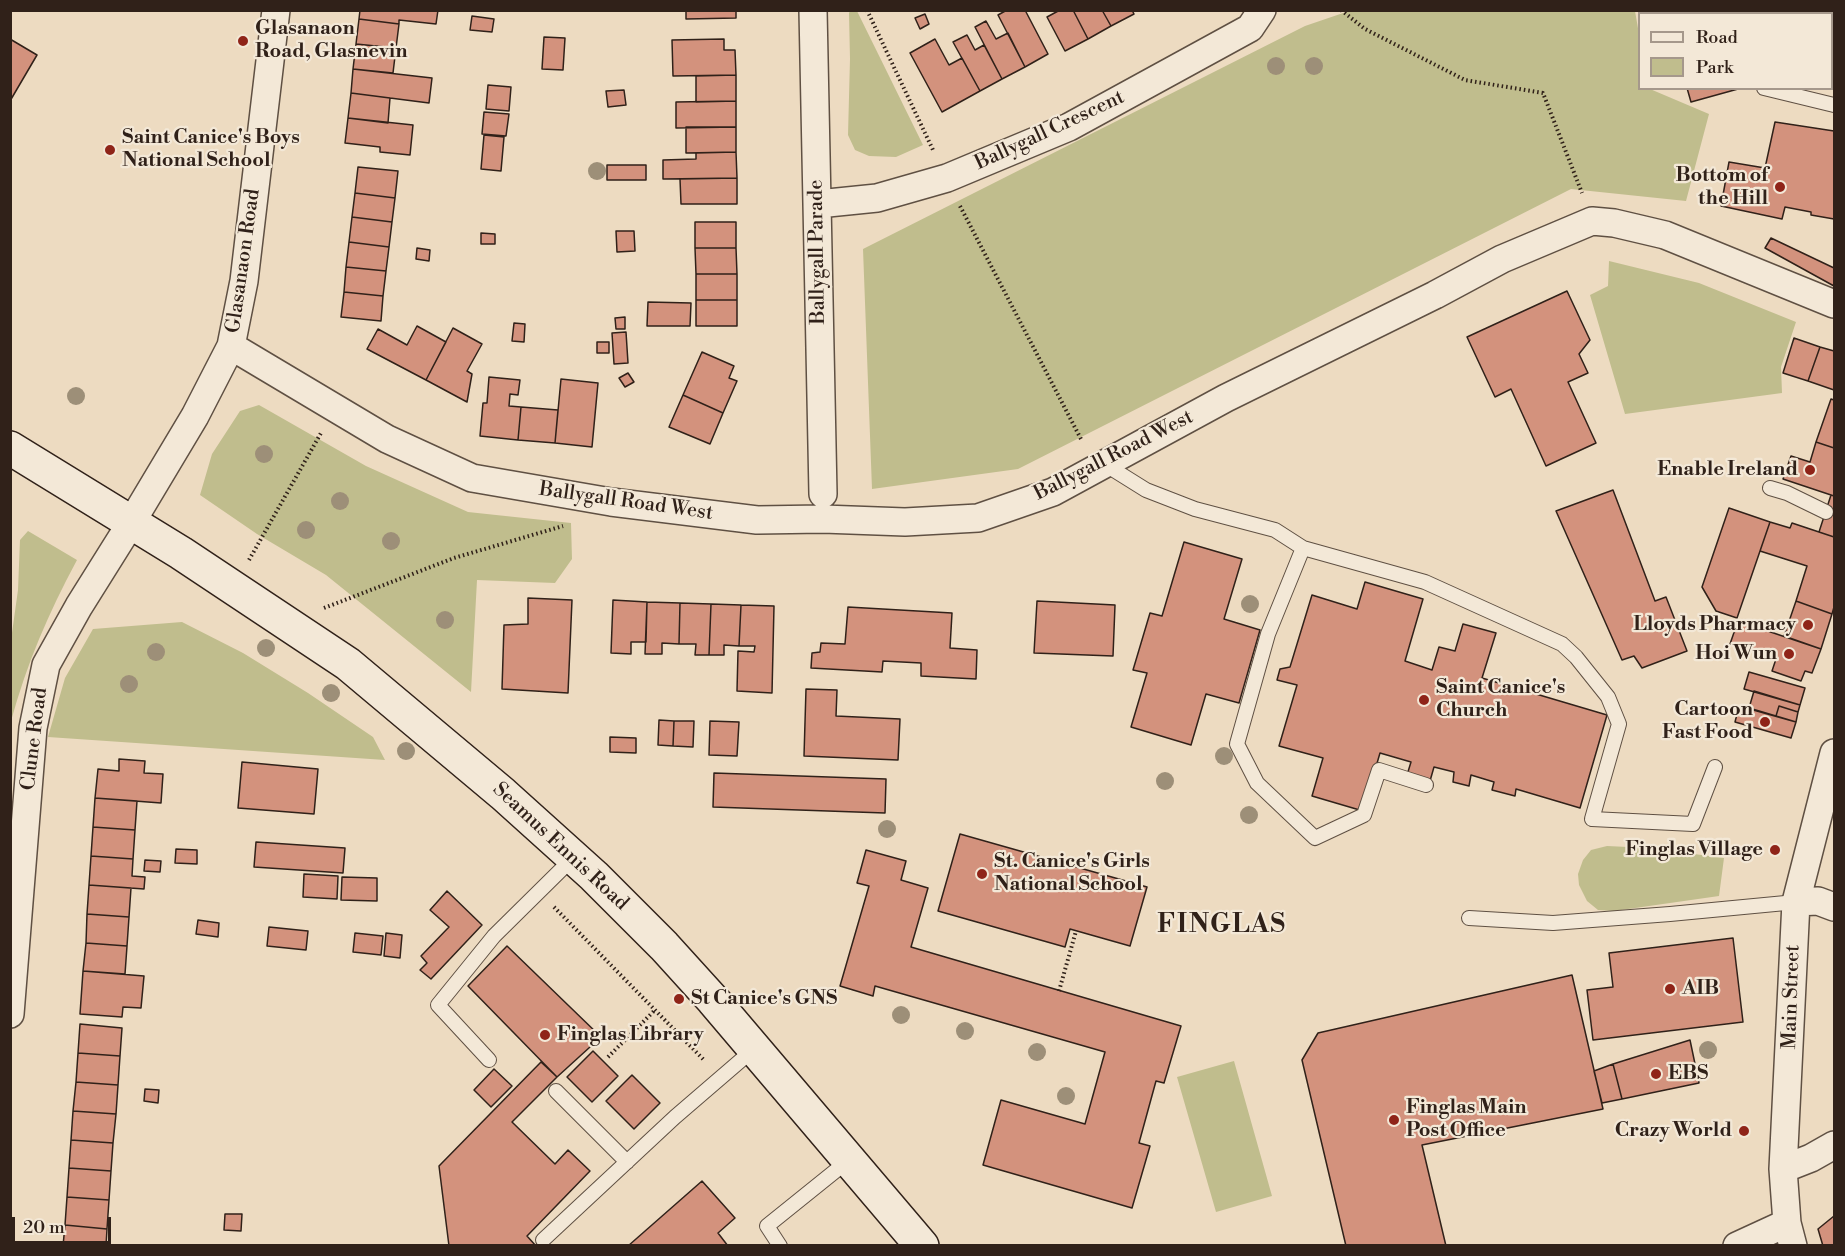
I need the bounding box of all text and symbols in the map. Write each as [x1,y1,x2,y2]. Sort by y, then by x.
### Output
legend [1638,12,1833,90]
place label: Glasanaon Road, Glasnevin [255,17,407,64]
text: Road [1696,26,1738,49]
marker: Glasanaon Road, Glasnevin [236,34,250,48]
text: Park [1696,56,1733,79]
street label: Ballygall Crescent [971,86,1129,176]
place label: Saint Canice's Boys National School [122,126,300,173]
marker: Saint Canice's Boys National School [103,143,117,157]
place label: Bottom of the Hill [1675,164,1768,211]
street label: Ballygall Parade [805,179,831,325]
marker: Bottom of the Hill [1773,180,1787,194]
street label: Glasanaon Road [222,187,266,335]
street label: Ballygall Road West [1030,405,1198,507]
place label: Enable Ireland [1657,458,1798,482]
marker: Enable Ireland [1803,463,1817,477]
street label: Ballygall Road West [537,478,715,526]
place label: Lloyds Pharmacy [1633,613,1796,637]
marker: Lloyds Pharmacy [1801,618,1815,632]
place label: Hoi Wun [1695,642,1777,666]
marker: Hoi Wun [1782,647,1796,661]
place label: Saint Canice's Church [1436,676,1565,723]
street label: Clune Road [17,686,53,792]
marker: Saint Canice's Church [1417,693,1431,707]
place label: Cartoon Fast Food [1662,698,1753,745]
marker: Cartoon Fast Food [1758,715,1772,729]
street label: Seamus Ennis Road [487,778,633,916]
place label: Finglas Village [1625,838,1763,862]
marker: Finglas Village [1768,843,1782,857]
place label: St. Canice's Girls National School [994,850,1150,897]
marker: St. Canice's Girls National School [975,867,989,881]
district label: FINGLAS [1157,910,1287,942]
street label: Main Street [1778,944,1806,1050]
place label: AIB [1682,977,1719,1001]
marker: AIB [1663,982,1677,996]
place label: St Canice's GNS [691,987,837,1011]
marker: St Canice's GNS [672,992,686,1006]
place label: Finglas Library [557,1023,704,1047]
marker: Finglas Library [538,1028,552,1042]
place label: EBS [1668,1062,1708,1086]
marker: EBS [1649,1067,1663,1081]
place label: Finglas Main Post Office [1406,1096,1527,1143]
marker: Finglas Main Post Office [1387,1113,1401,1127]
place label: Crazy World [1615,1119,1732,1143]
marker: Crazy World [1737,1124,1751,1138]
scale bar [15,1205,114,1243]
text: 20 m [23,1216,65,1239]

